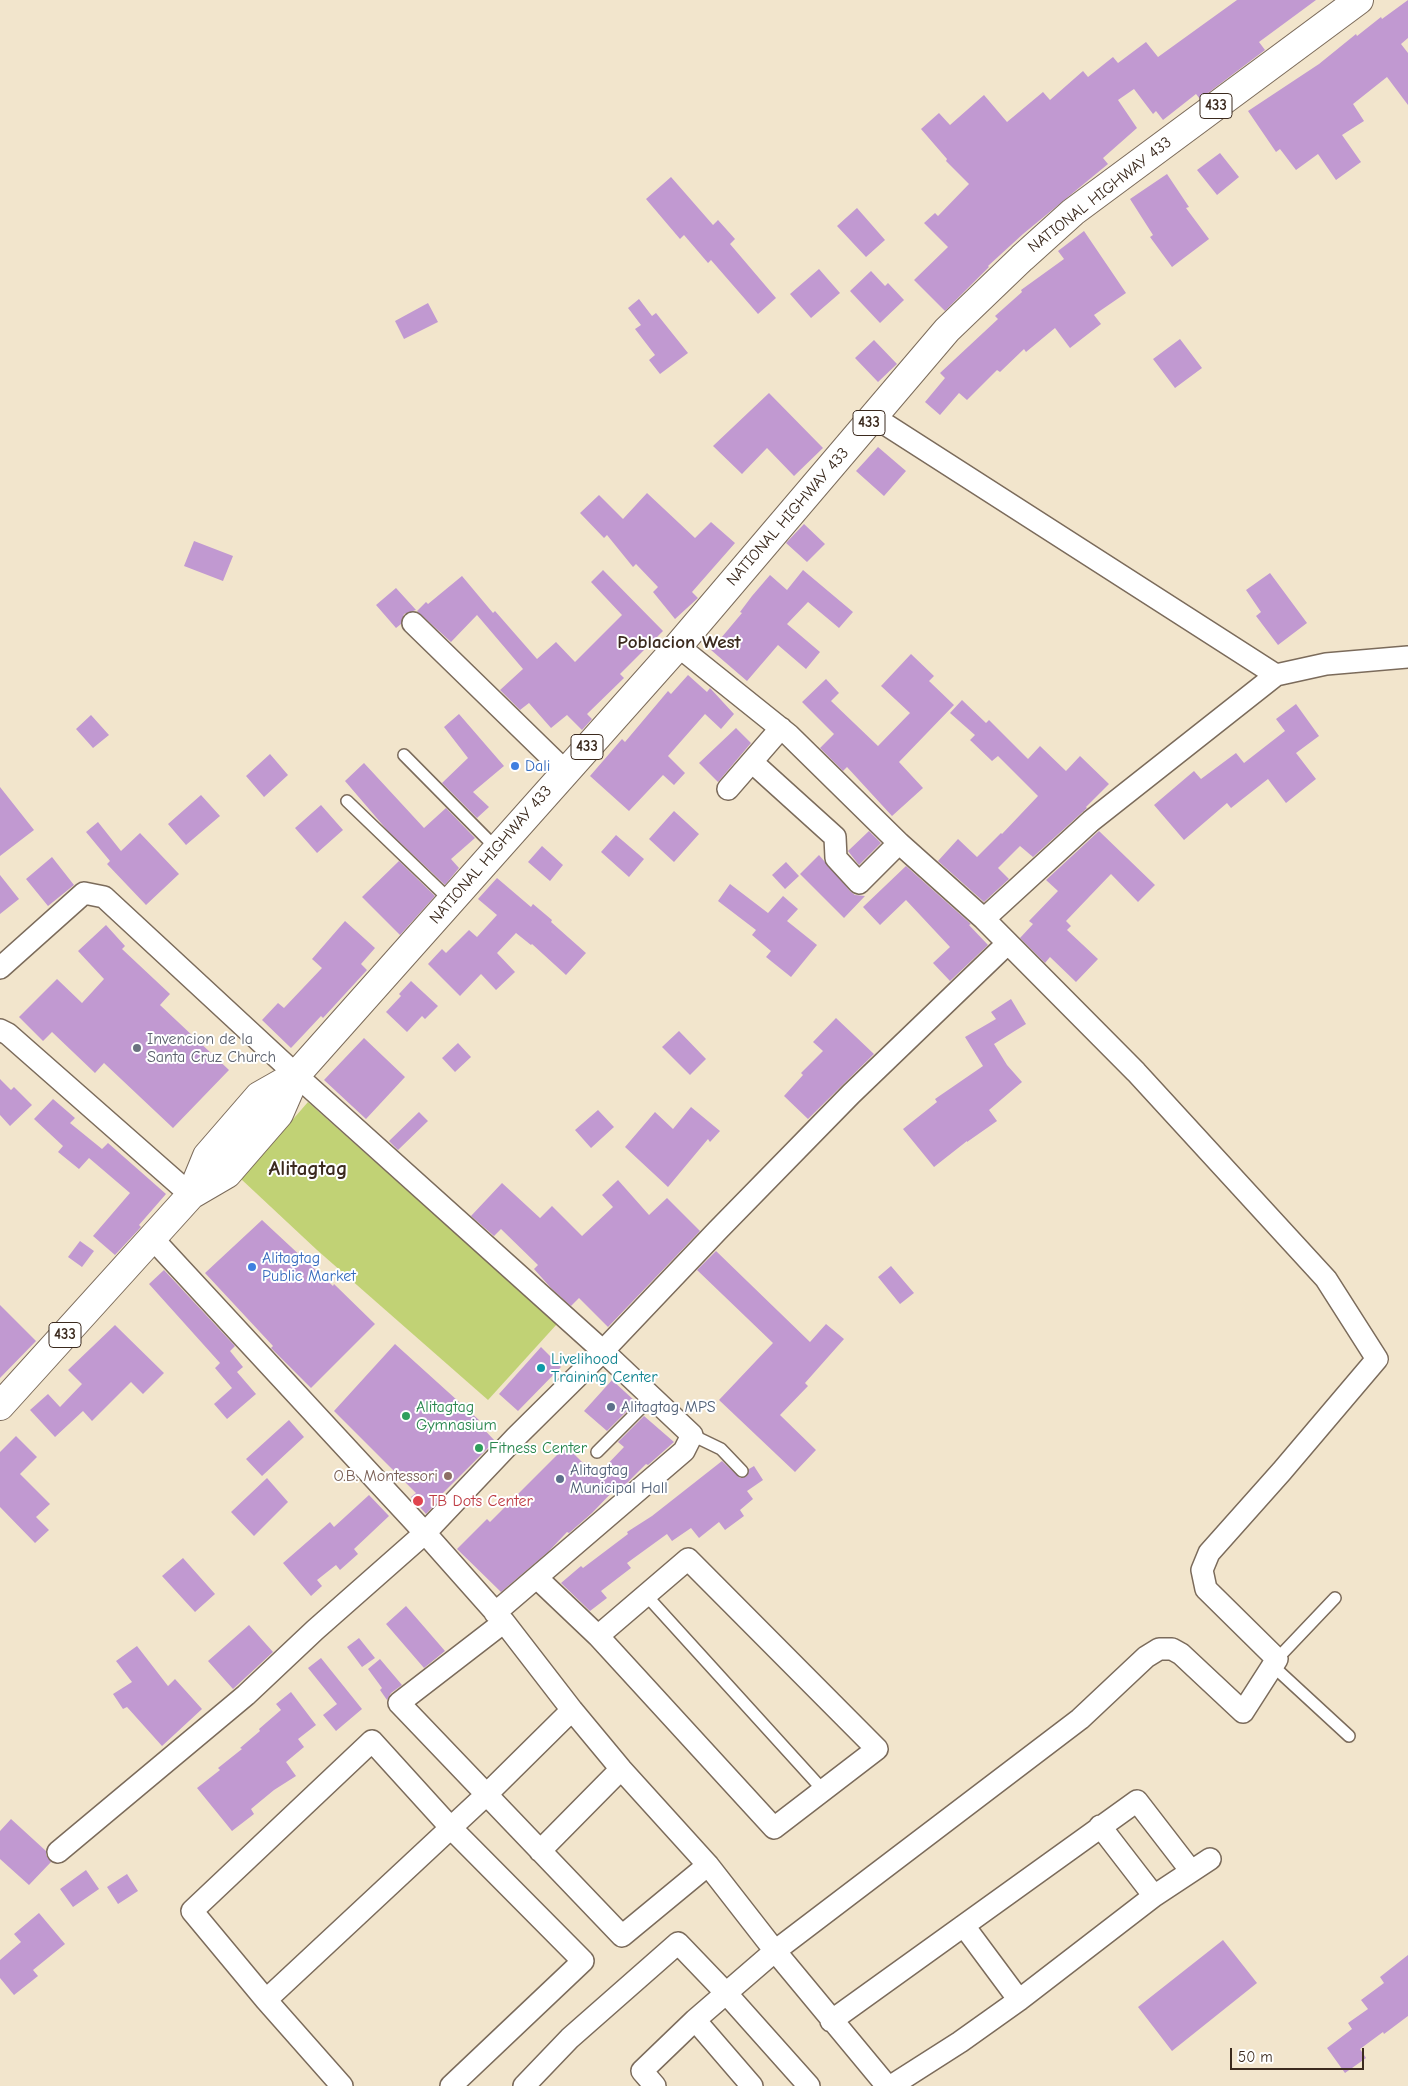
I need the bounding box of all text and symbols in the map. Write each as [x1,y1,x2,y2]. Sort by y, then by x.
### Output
road number: 433 [1200,94,1232,118]
street label: NATIONAL HIGHWAY 433 [1024,133,1176,257]
road number: 433 [853,410,885,436]
street label: NATIONAL HIGHWAY 433 [723,444,853,590]
district label: Poblacion West [617,632,741,654]
road number: 433 [571,734,603,760]
place label: Dali [525,756,550,776]
marker: Dali [509,760,521,772]
street label: NATIONAL HIGHWAY 433 [426,782,556,928]
place label: Invencion de la Santa Cruz Church [147,1029,276,1067]
marker: Invencion de la Santa Cruz Church [131,1042,143,1054]
district label: Alitagtag [269,1156,347,1182]
place label: Alitagtag Public Market [262,1248,356,1286]
marker: Alitagtag Public Market [246,1261,258,1273]
road number: 433 [49,1322,81,1348]
place label: Livelihood Training Center [551,1349,658,1387]
marker: Livelihood Training Center [535,1362,547,1374]
place label: Alitagtag Gymnasium [416,1397,497,1435]
place label: Alitagtag MPS [621,1397,716,1417]
marker: Alitagtag MPS [605,1401,617,1413]
marker: Alitagtag Gymnasium [400,1410,412,1422]
place label: Fitness Center [489,1438,587,1458]
marker: Fitness Center [473,1442,485,1454]
place label: Alitagtag Municipal Hall [570,1460,668,1498]
place label: O.B. Montessori [334,1466,438,1486]
marker: O.B. Montessori [442,1470,454,1482]
marker: Alitagtag Municipal Hall [554,1473,566,1485]
place label: TB Dots Center [429,1491,533,1511]
marker: TB Dots Center [411,1494,425,1508]
scale bar [1233,2038,1367,2070]
text: 50 m [1238,2048,1273,2066]

